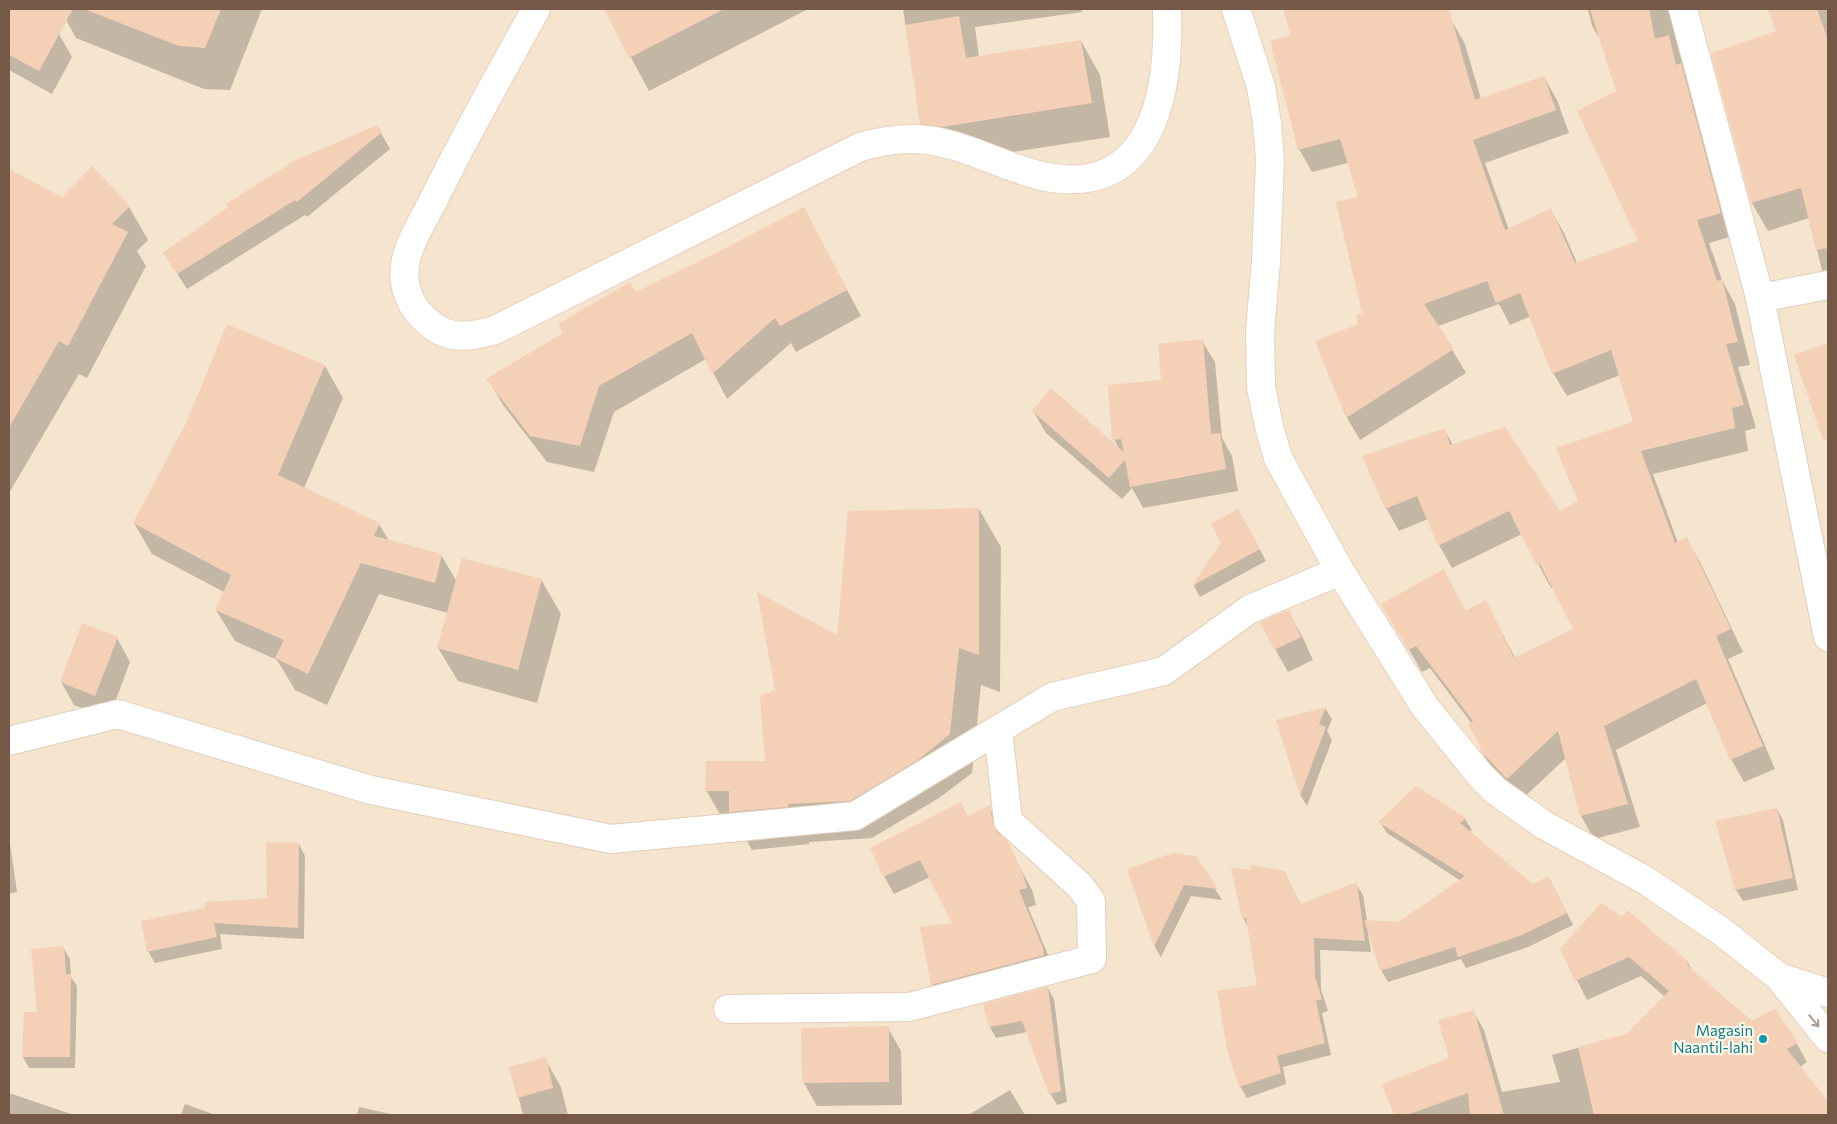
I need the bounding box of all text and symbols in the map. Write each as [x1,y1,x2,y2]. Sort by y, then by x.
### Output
one-way arrow [1809,1014,1820,1027]
place label: Magasin Naantil-lahi [1673,1021,1753,1056]
marker: Magasin Naantil-lahi [1757,1033,1769,1045]

